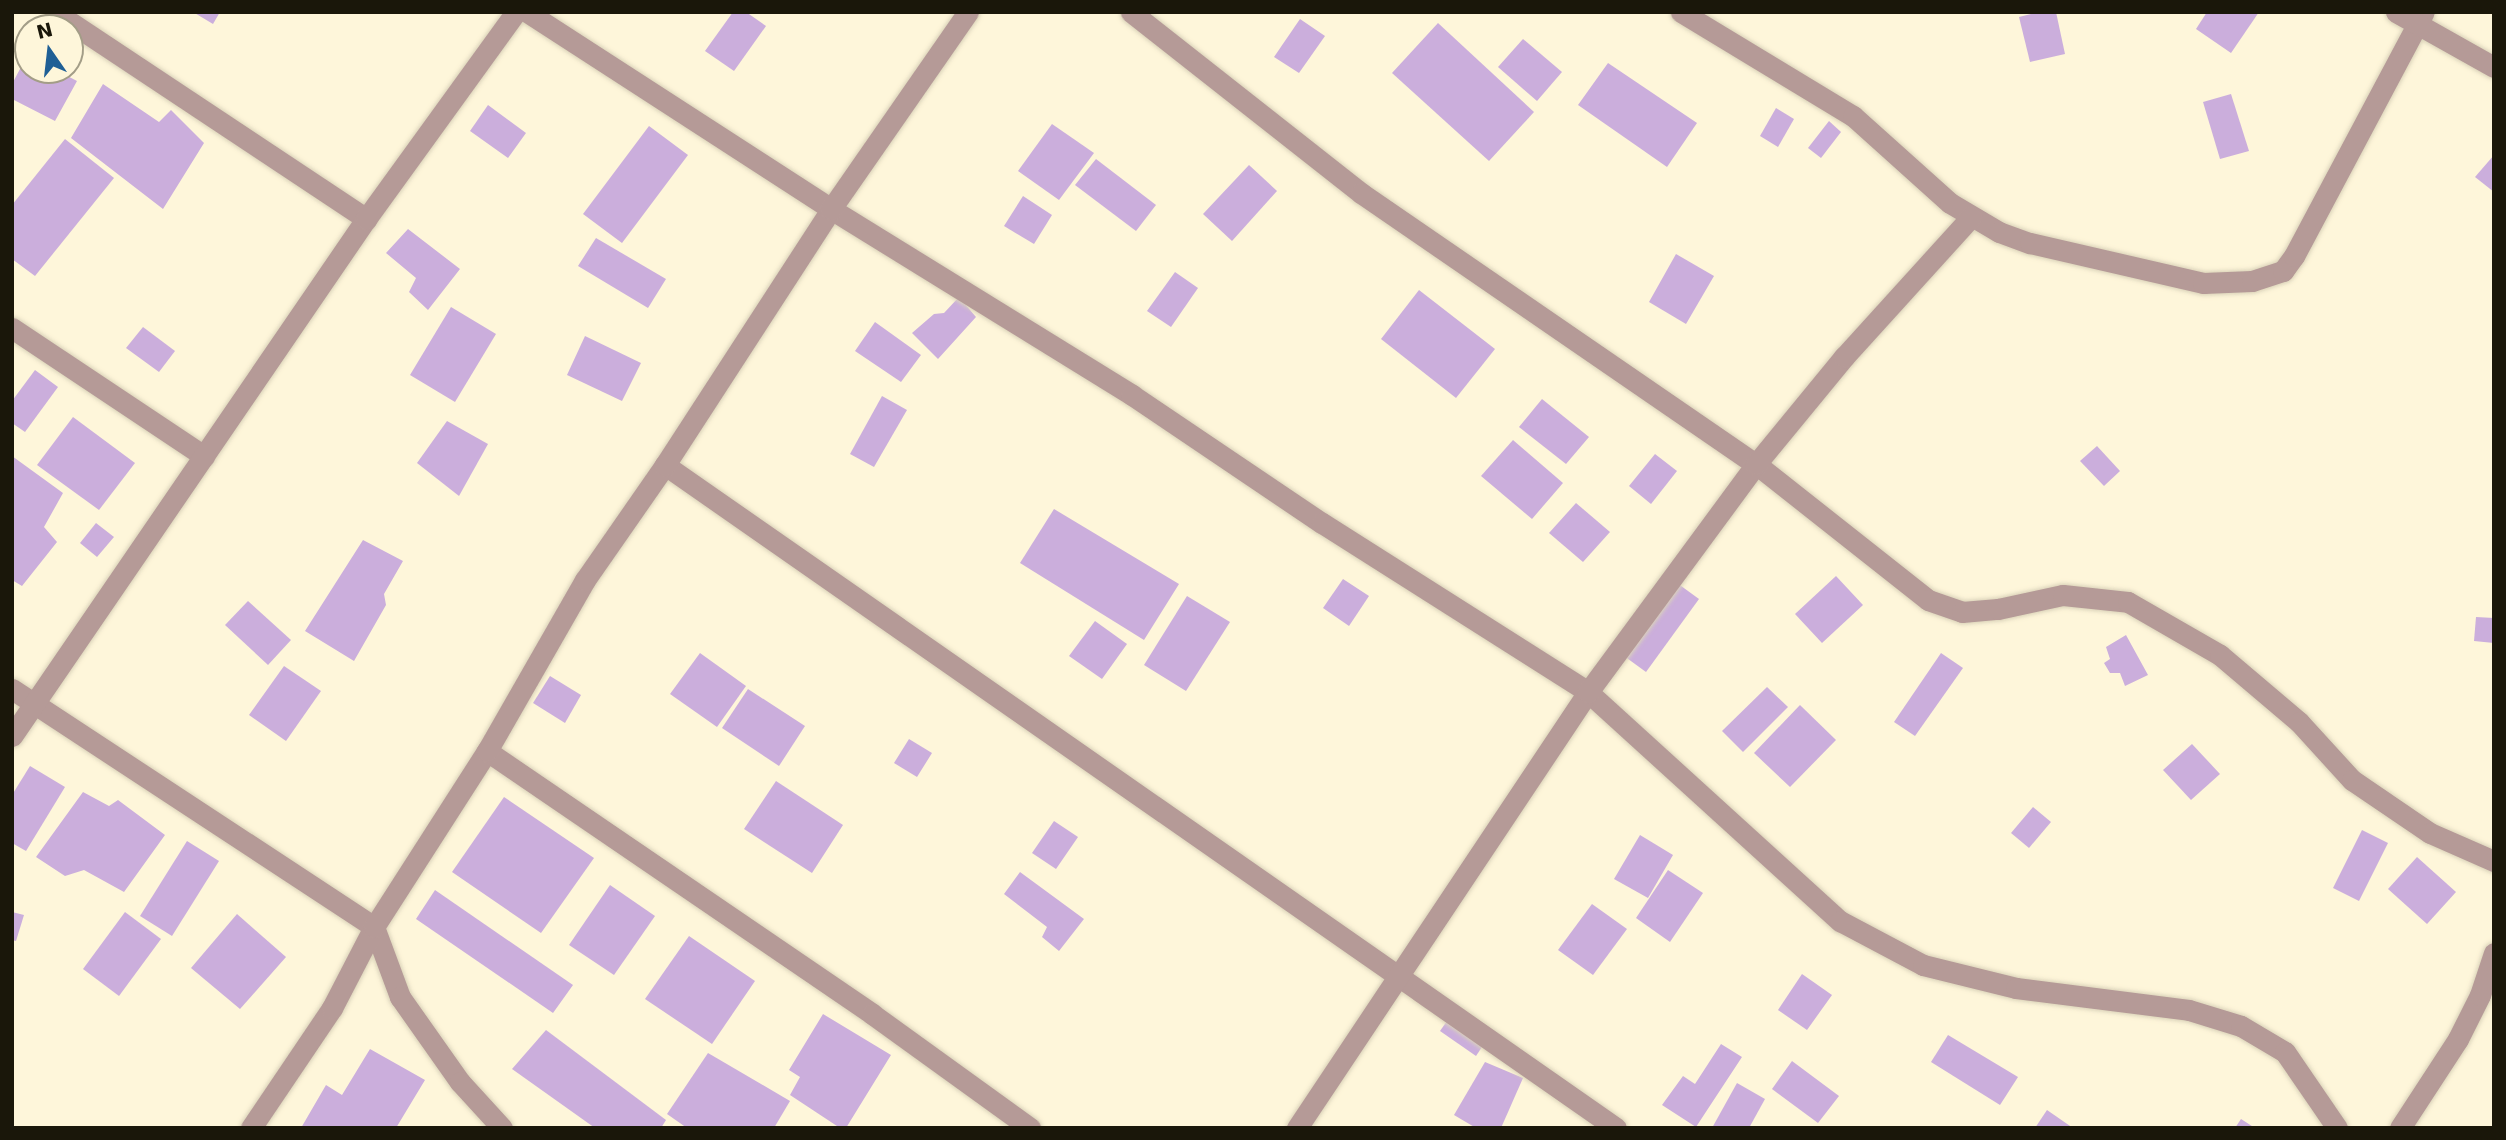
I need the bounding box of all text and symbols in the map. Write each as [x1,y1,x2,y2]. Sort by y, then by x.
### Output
north arrow [14,14,84,84]
text: N [34,18,55,43]

